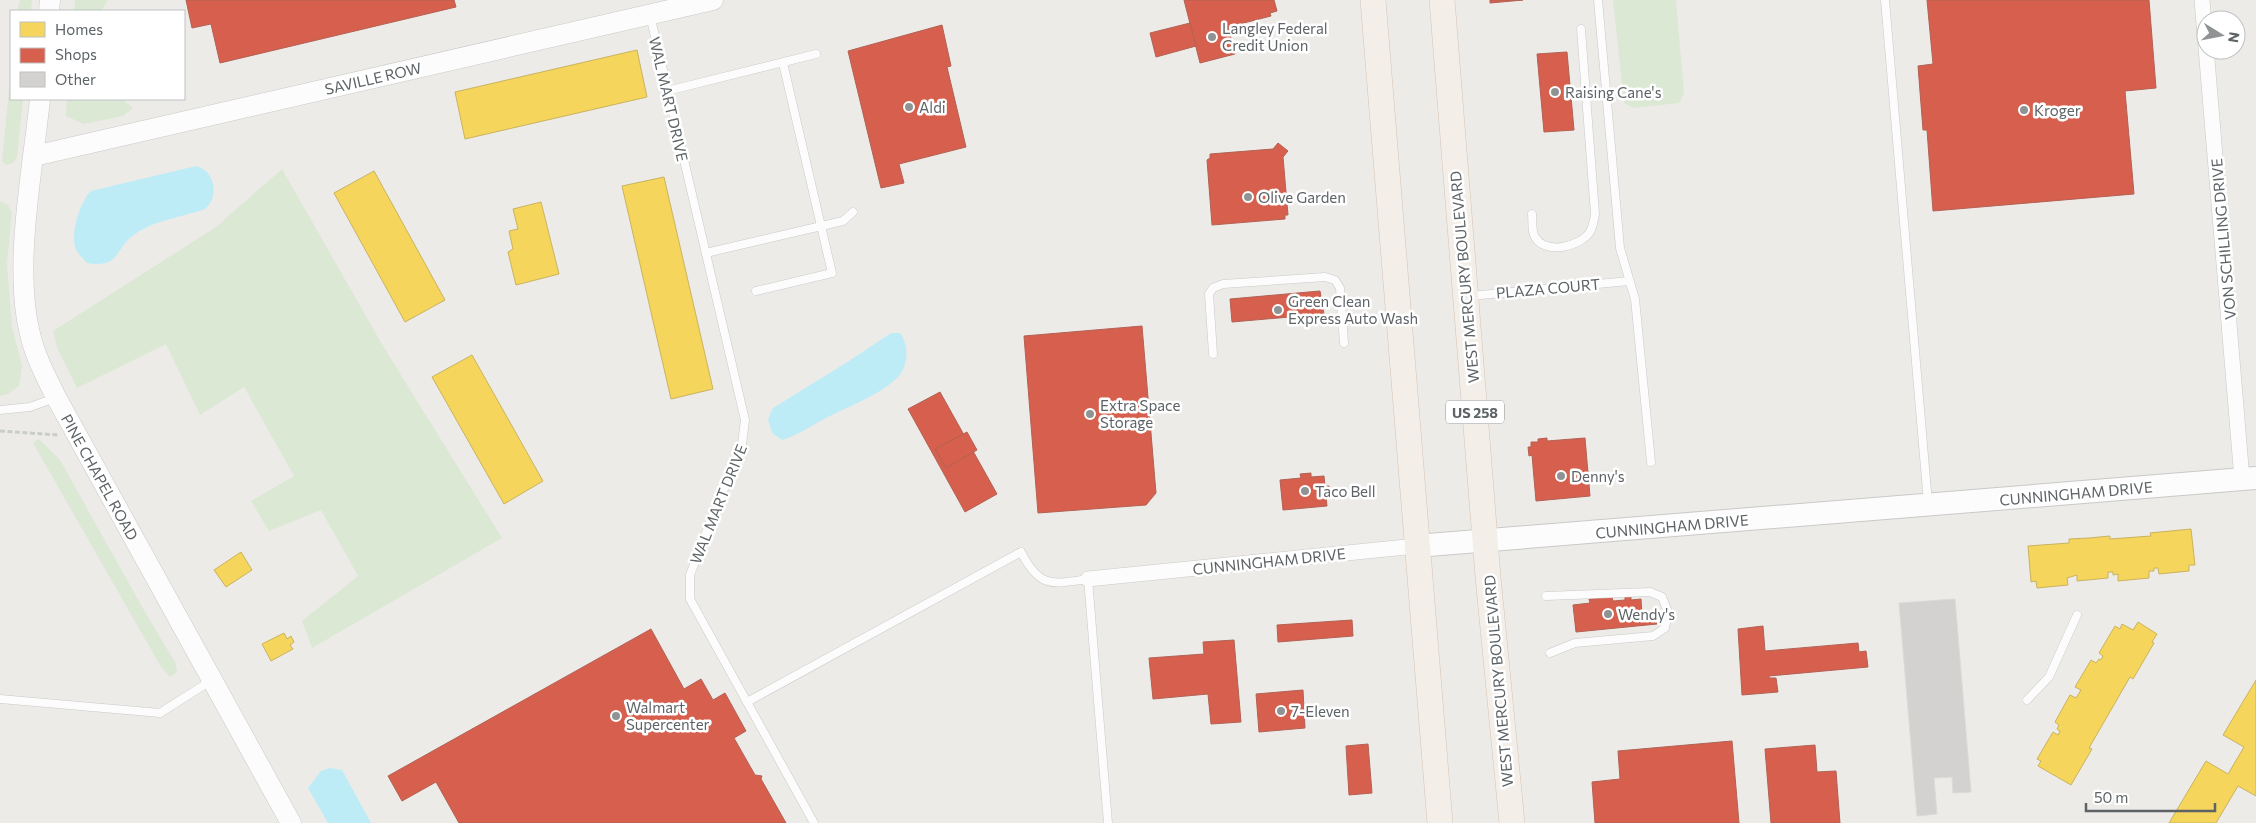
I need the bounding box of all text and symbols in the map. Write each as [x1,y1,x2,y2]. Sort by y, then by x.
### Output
legend [10,10,185,100]
north arrow [2196,10,2246,60]
place label: Langley Federal Credit Union [1222,19,1328,54]
text: Homes [55,20,103,38]
marker: Langley Federal Credit Union [1206,31,1218,43]
text: N [2225,31,2244,44]
street label: WAL MART DRIVE [646,35,692,163]
text: Shops [55,45,97,63]
street label: SAVILLE ROW [323,58,423,98]
text: Other [55,70,96,88]
place label: Raising Cane's [1565,83,1662,101]
marker: Raising Cane's [1549,86,1561,98]
place label: Aldi [919,98,946,116]
marker: Aldi [903,101,915,113]
place label: Kroger [2034,101,2081,119]
marker: Kroger [2018,104,2030,116]
street label: VON SCHILLING DRIVE [2207,157,2239,320]
street label: WEST MERCURY BOULEVARD [1446,170,1482,384]
place label: Olive Garden [1258,188,1346,206]
marker: Olive Garden [1242,191,1254,203]
street label: PLAZA COURT [1495,274,1601,302]
place label: Green Clean Express Auto Wash [1288,292,1418,327]
marker: Green Clean Express Auto Wash [1272,304,1284,316]
place label: Extra Space Storage [1100,396,1181,431]
road number: US 258 [1446,401,1504,424]
marker: Extra Space Storage [1084,408,1096,420]
street label: PINE CHAPEL ROAD [58,411,142,543]
street label: WAL MART DRIVE [686,441,750,566]
place label: Denny's [1571,467,1625,485]
marker: Denny's [1555,470,1567,482]
street label: CUNNINGHAM DRIVE [1999,477,2153,509]
place label: Taco Bell [1315,482,1376,500]
marker: Taco Bell [1299,485,1311,497]
street label: CUNNINGHAM DRIVE [1595,510,1749,542]
street label: CUNNINGHAM DRIVE [1192,544,1346,578]
street label: WEST MERCURY BOULEVARD [1480,574,1516,788]
place label: Wendy's [1618,605,1675,623]
marker: Wendy's [1602,608,1614,620]
place label: Walmart Supercenter [626,698,710,733]
place label: 7-Eleven [1291,702,1350,720]
marker: 7-Eleven [1275,705,1287,717]
marker: Walmart Supercenter [610,710,622,722]
scale bar [2086,780,2215,812]
text: 50 m [2094,788,2128,806]

